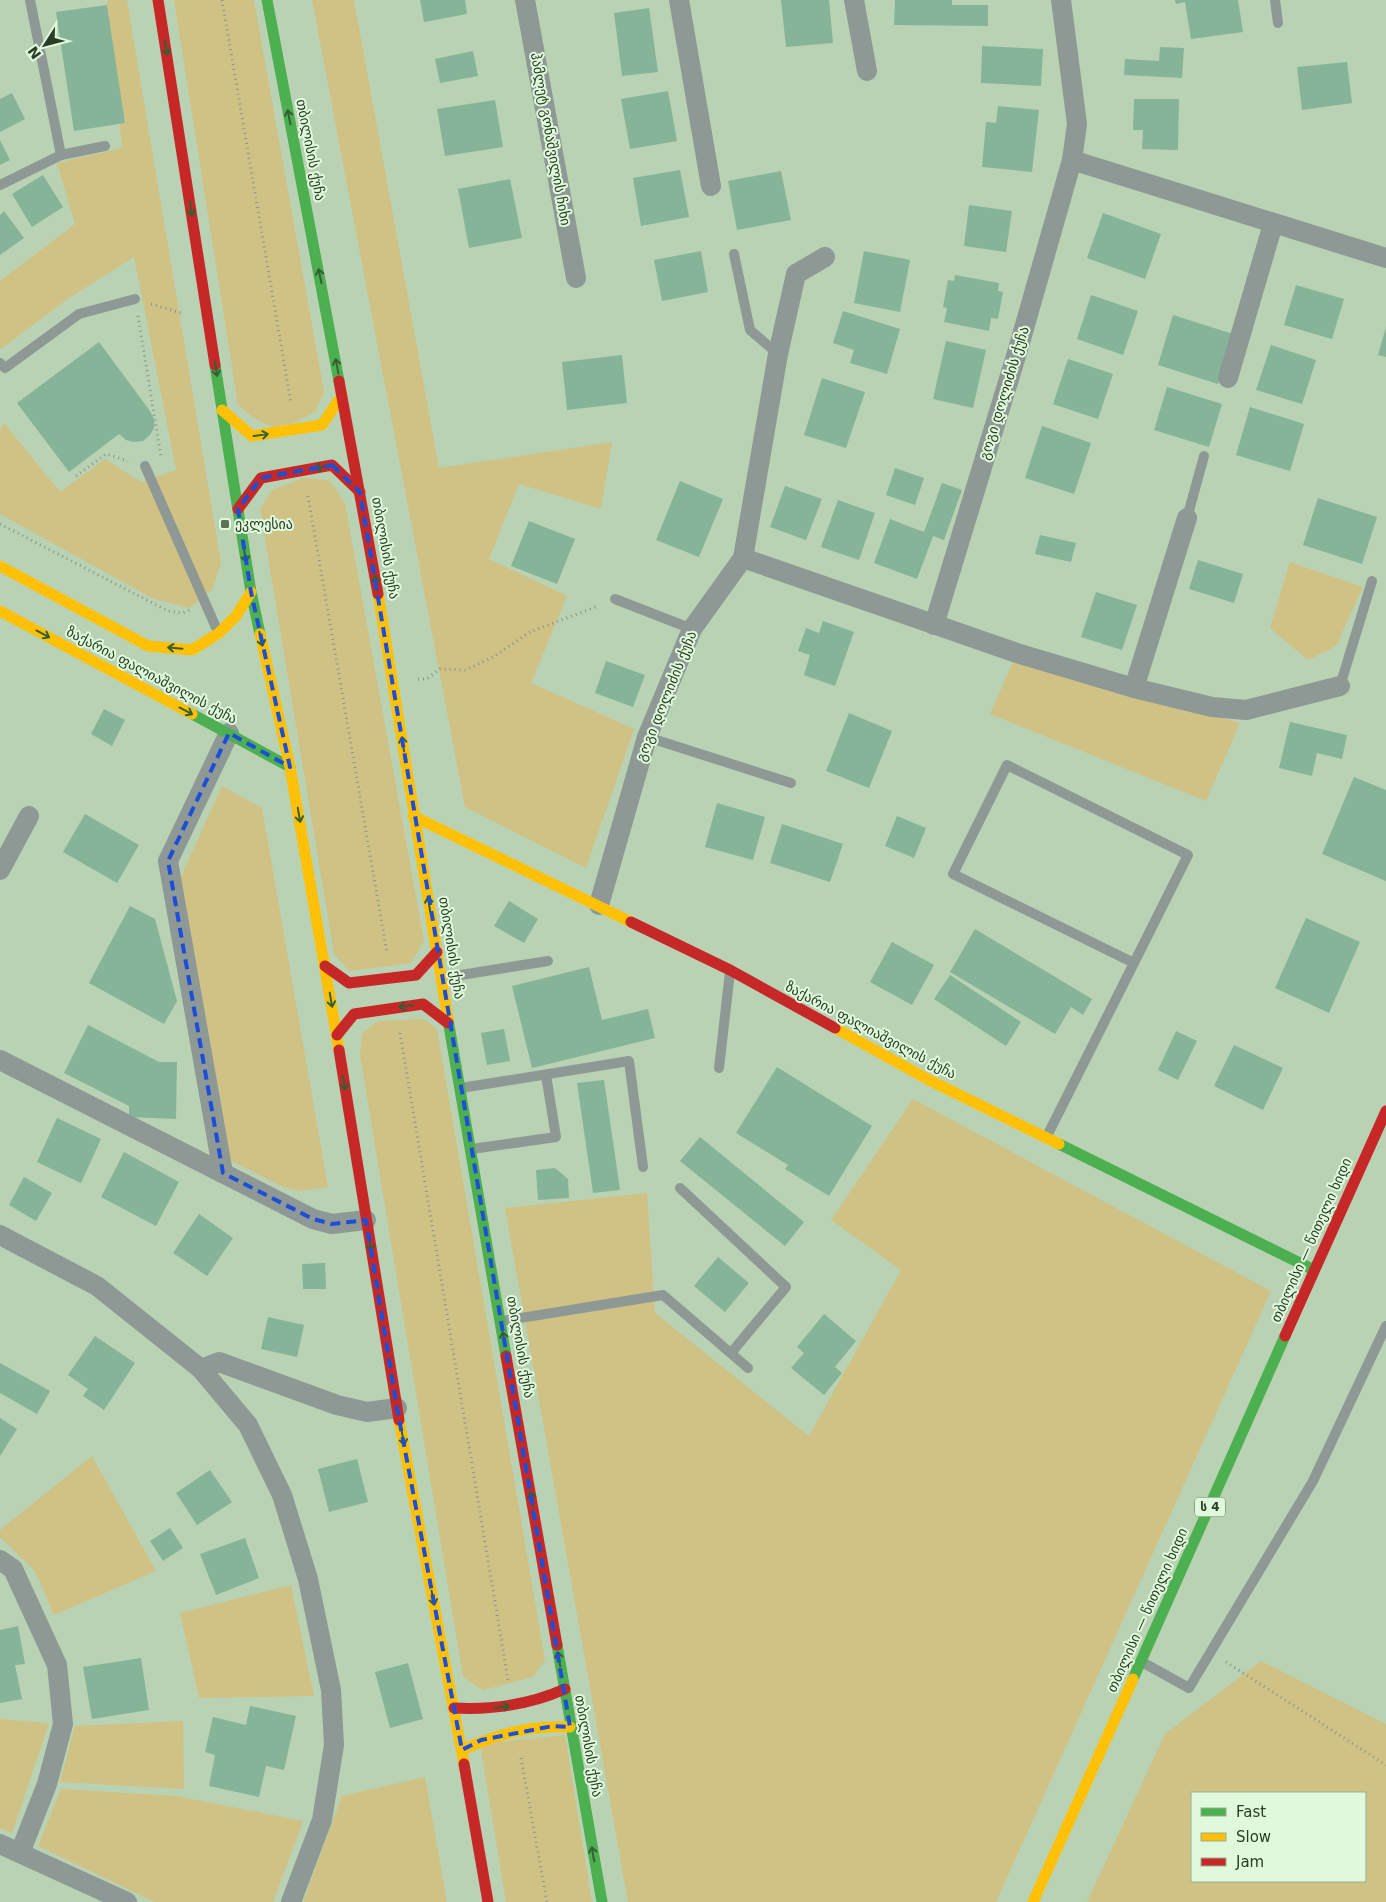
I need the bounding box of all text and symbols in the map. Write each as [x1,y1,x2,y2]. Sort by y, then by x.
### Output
north arrow [20,20,70,70]
one-way arrow [161,40,171,56]
text: N [25,43,44,62]
street label: ჰამლეტ გონაშვილის ჩიხი [528,51,574,227]
street label: თბილისის ქუჩა [293,98,329,202]
one-way arrow [284,109,294,125]
one-way arrow [186,200,196,216]
one-way arrow [314,269,324,285]
street label: გოგი დოლიძის ქუჩა [976,324,1032,462]
one-way arrow [331,358,341,374]
one-way arrow [211,361,221,377]
one-way arrow [252,430,268,440]
one-way arrow [315,462,331,472]
street label: თბილისის ქუჩა [369,496,403,600]
place label: ეკლესია [235,516,293,532]
marker: ეკლესია [219,518,231,530]
one-way arrow [241,547,251,563]
one-way arrow [371,576,381,592]
street label: ზაქარია ფალიაშვილის ქუჩა [64,623,240,727]
street label: გოგი დოლიძის ქუჩა [633,629,699,763]
one-way arrow [35,630,50,639]
one-way arrow [257,631,266,647]
one-way arrow [167,644,183,653]
one-way arrow [178,706,193,716]
one-way arrow [397,736,407,752]
one-way arrow [294,806,304,822]
one-way arrow [424,896,434,912]
street label: თბილისის ქუჩა [436,896,468,1000]
street label: ზაქარია ფალიაშვილის ქუჩა [783,978,959,1082]
one-way arrow [326,992,336,1008]
one-way arrow [398,1001,414,1011]
one-way arrow [340,1075,350,1091]
street label: თბილისი — წითელი ხიდი [1267,1155,1355,1325]
one-way arrow [365,1235,375,1251]
street label: თბილისის ქუჩა [504,1295,538,1399]
one-way arrow [499,1332,509,1348]
one-way arrow [398,1430,408,1446]
one-way arrow [526,1492,536,1508]
road number: ს 4 [1195,1498,1225,1516]
street label: თბილისი — წითელი ხიდი [1103,1525,1191,1695]
one-way arrow [429,1590,438,1606]
one-way arrow [554,1652,564,1668]
street label: თბილისის ქუჩა [572,1694,606,1798]
one-way arrow [494,1701,510,1711]
legend [1191,1792,1366,1882]
text: Fast [1236,1803,1266,1821]
text: Slow [1236,1828,1271,1846]
one-way arrow [588,1846,598,1862]
text: Jam [1235,1853,1264,1871]

